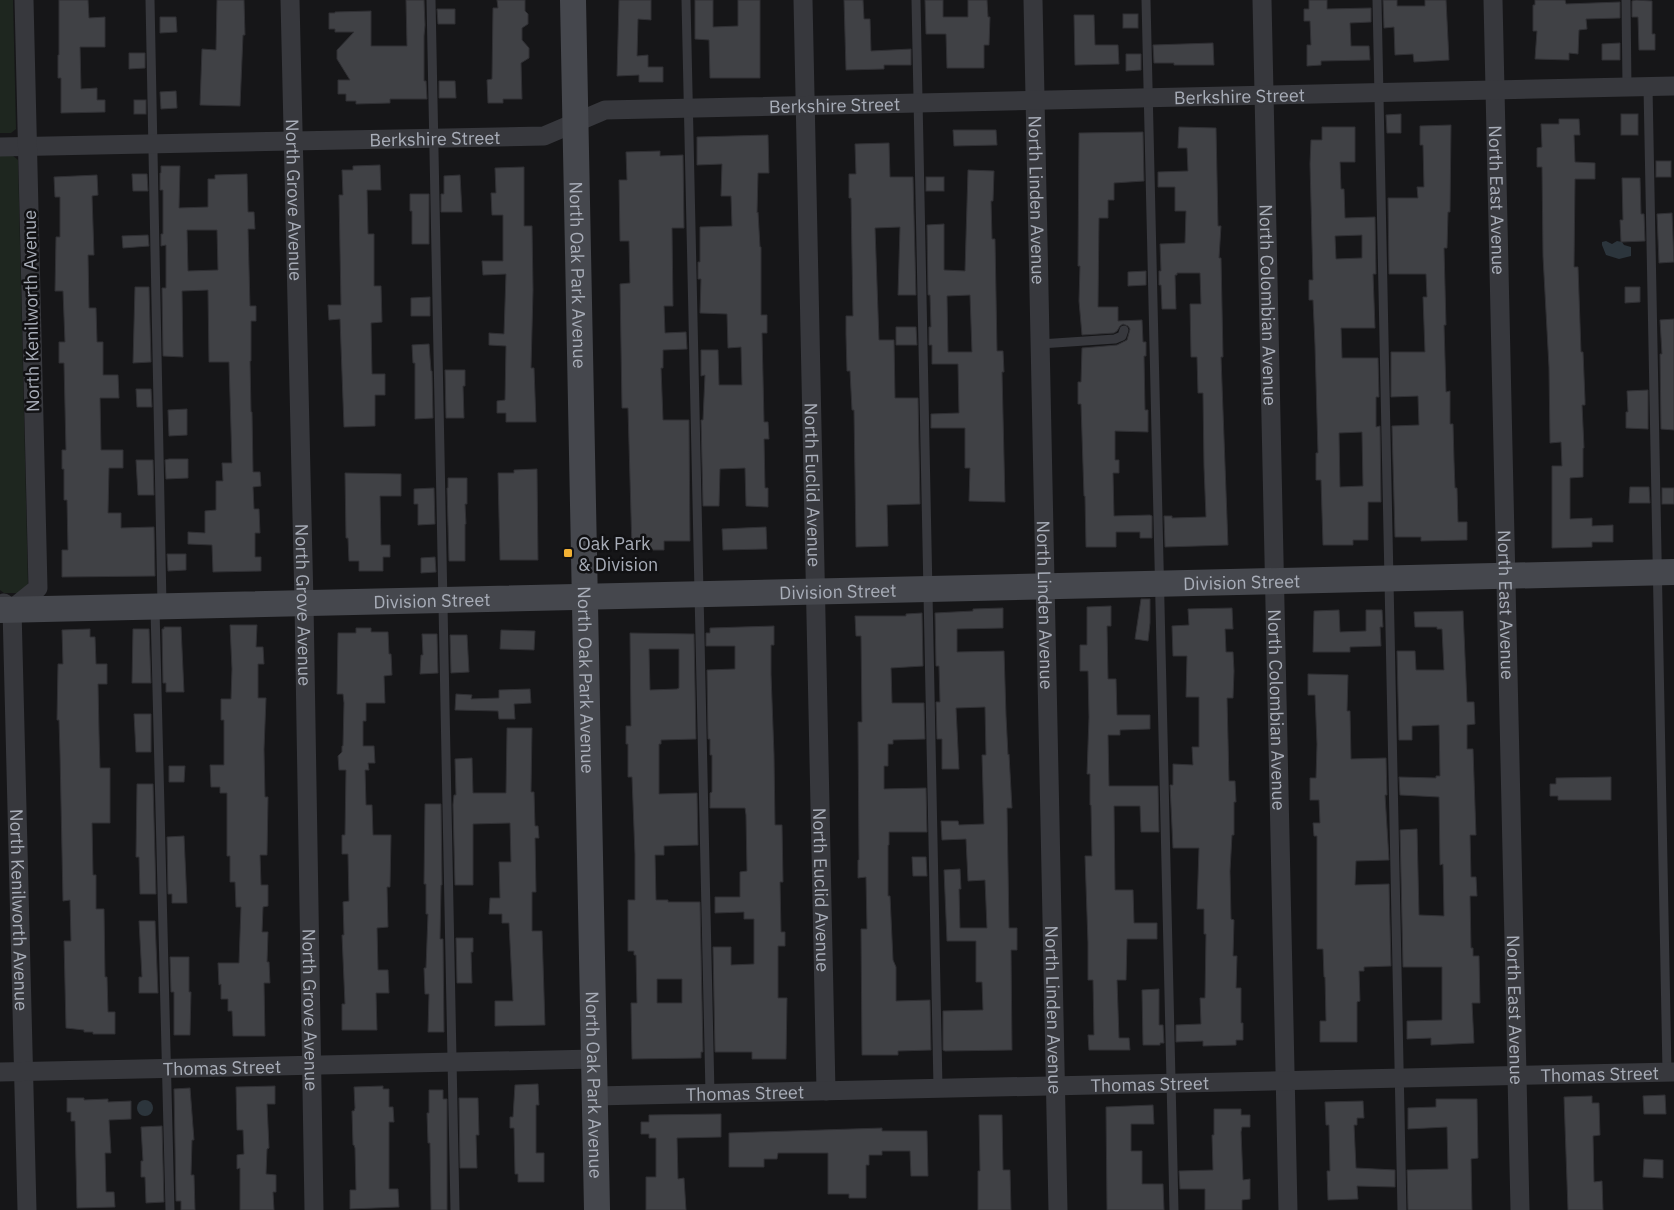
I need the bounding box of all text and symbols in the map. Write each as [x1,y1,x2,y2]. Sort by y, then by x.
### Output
street label: Berkshire Street [1174,83,1305,109]
street label: Berkshire Street [769,92,900,118]
street label: North Linden Avenue [1024,115,1050,285]
street label: North Grove Avenue [281,119,308,281]
street label: Berkshire Street [369,125,501,151]
street label: North East Avenue [1484,125,1511,275]
street label: North Oak Park Avenue [565,181,592,369]
street label: North Colombian Avenue [1255,204,1282,406]
street label: North Kenilworth Avenue [18,210,44,412]
street label: North Euclid Avenue [800,402,826,567]
street label: North Linden Avenue [1032,520,1059,690]
street label: North Grove Avenue [291,523,317,686]
street label: North East Avenue [1493,530,1520,680]
place label: Oak Park & Division [578,532,658,576]
marker: Oak Park & Division [562,547,574,559]
street label: Division Street [1183,569,1301,595]
street label: Division Street [779,578,897,604]
street label: North Oak Park Avenue [573,586,600,774]
street label: Division Street [373,587,491,613]
street label: North Colombian Avenue [1264,609,1291,811]
street label: North Euclid Avenue [809,807,835,972]
street label: North Kenilworth Avenue [5,809,34,1011]
street label: North Linden Avenue [1041,925,1067,1095]
street label: North Grove Avenue [298,928,324,1091]
street label: North East Avenue [1502,935,1529,1085]
street label: North Oak Park Avenue [581,991,608,1179]
street label: Thomas Street [162,1054,281,1080]
street label: Thomas Street [1540,1061,1659,1086]
street label: Thomas Street [1090,1071,1209,1096]
street label: Thomas Street [686,1080,804,1105]

